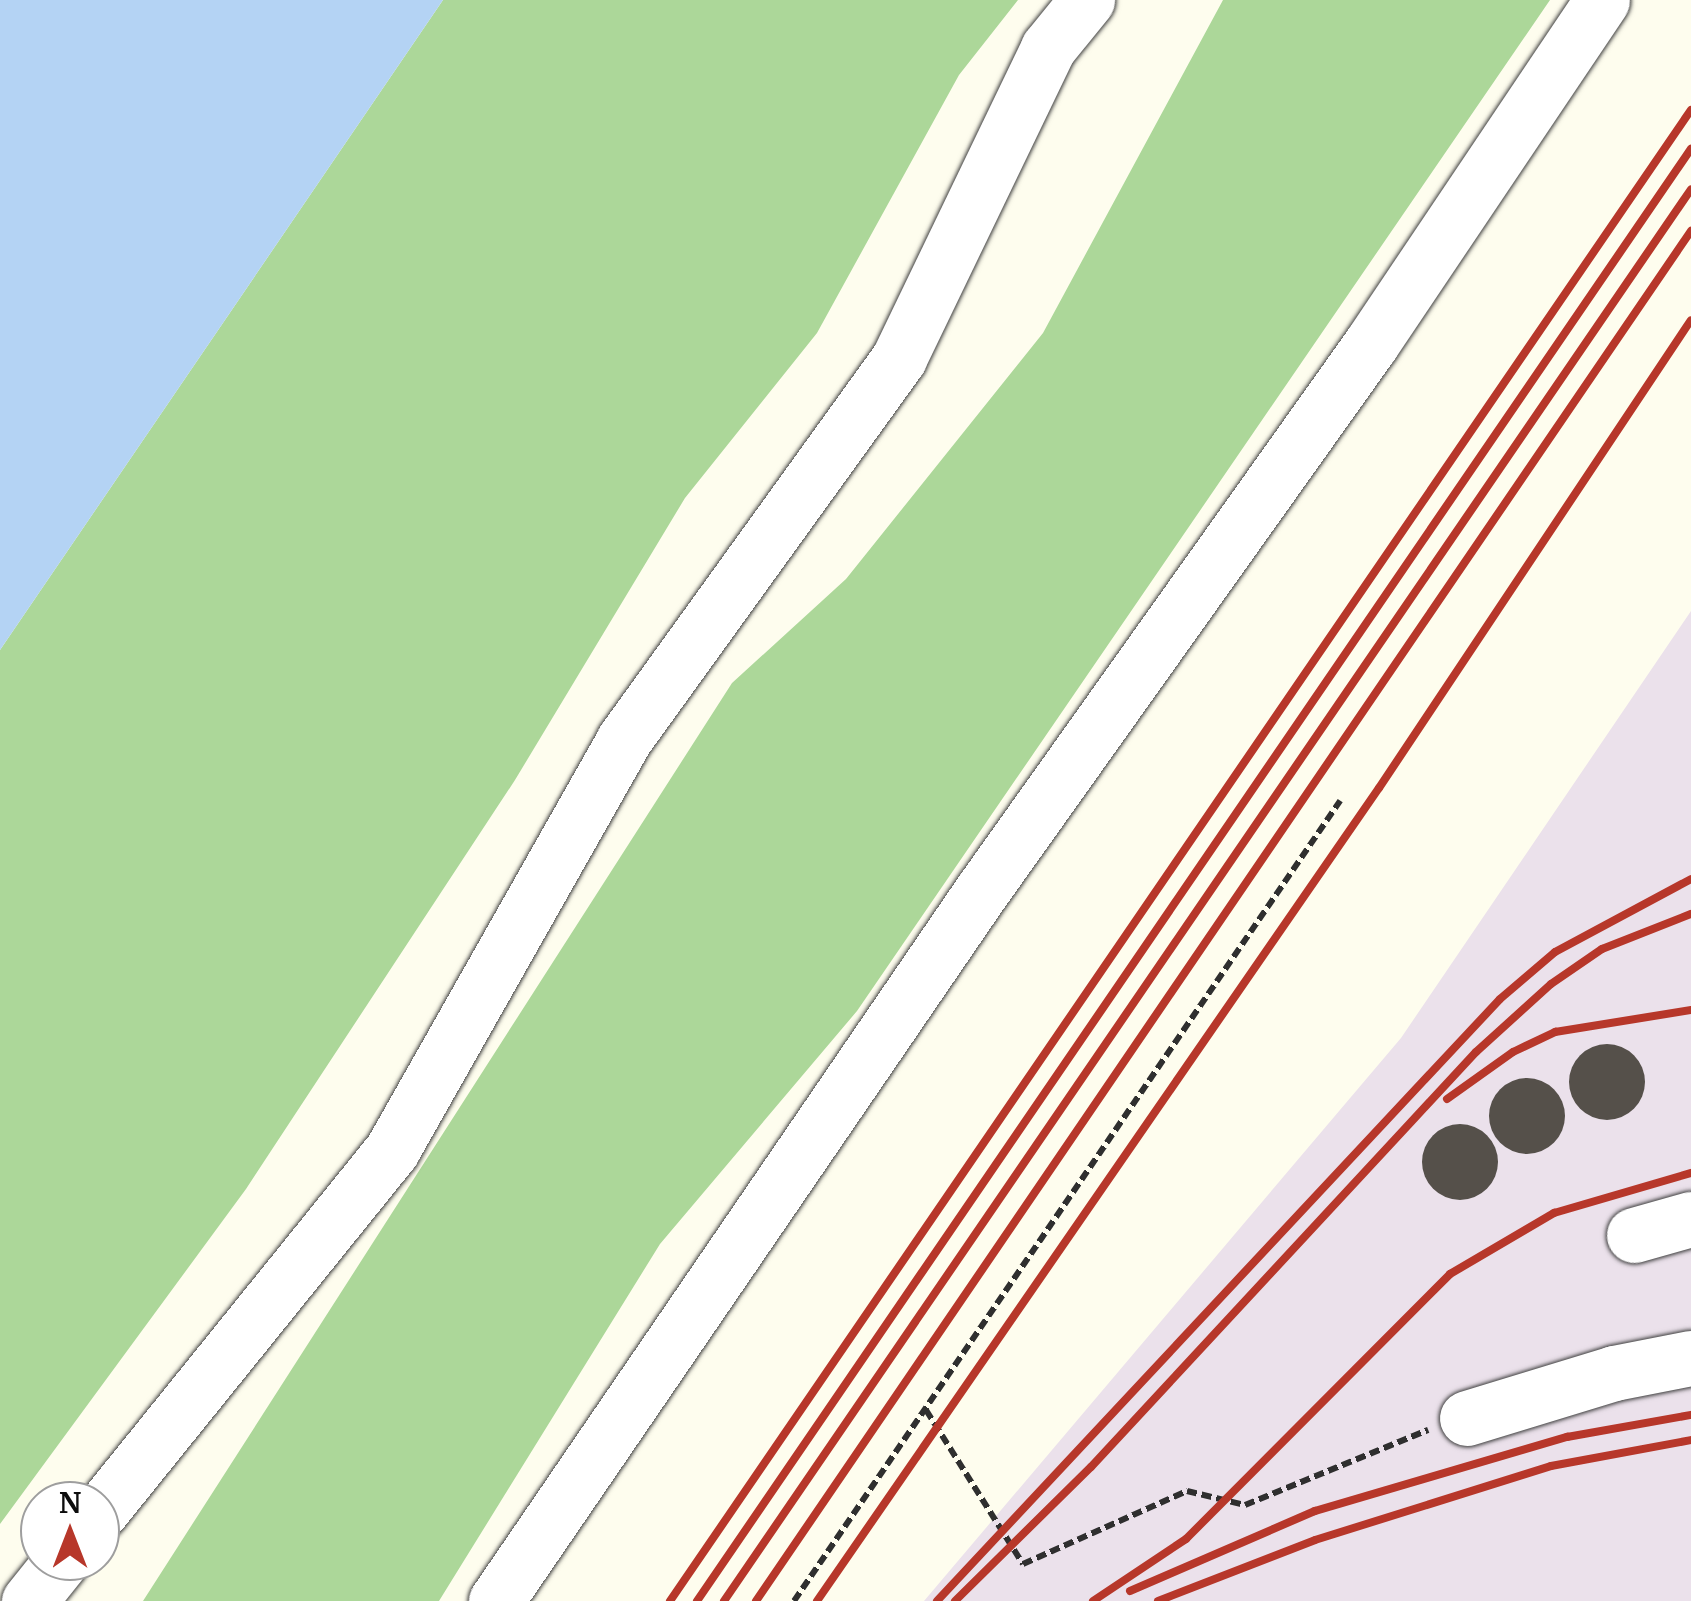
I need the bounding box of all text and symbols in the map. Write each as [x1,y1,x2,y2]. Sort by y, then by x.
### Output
north arrow [20,1481,120,1581]
text: N [59,1485,81,1521]

